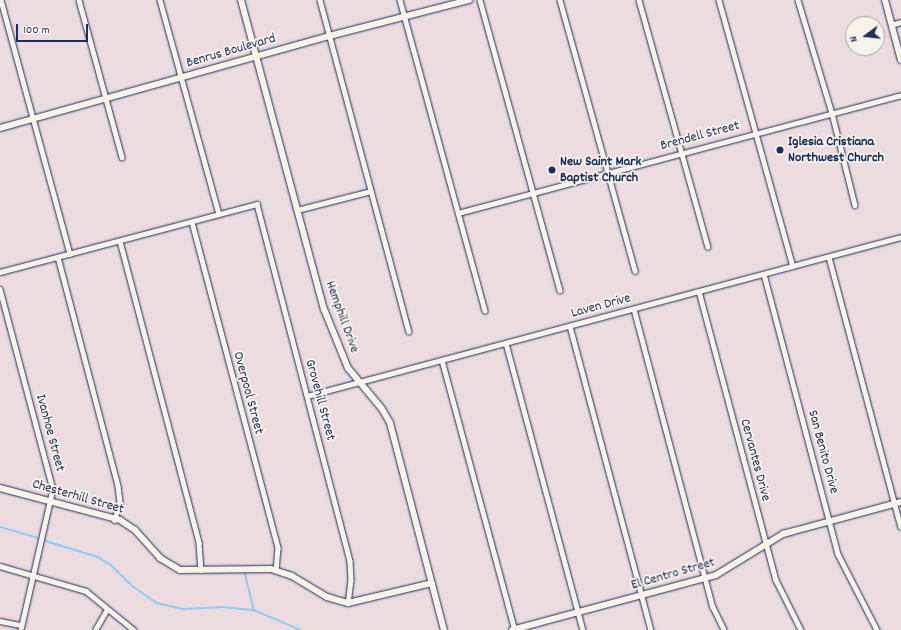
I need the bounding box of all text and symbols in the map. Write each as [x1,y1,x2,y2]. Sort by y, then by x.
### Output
scale bar [18,16,90,42]
north arrow [845,16,885,56]
text: 100 m [23,22,50,39]
street label: Benrus Boulevard [184,30,278,72]
text: N [846,34,863,44]
street label: Brendell Street [659,117,741,155]
place label: Iglesia Cristiana Northwest Church [788,134,884,166]
marker: Iglesia Cristiana Northwest Church [775,145,785,155]
place label: New Saint Mark Baptist Church [560,154,641,186]
marker: New Saint Mark Baptist Church [547,165,557,175]
street label: Hemphill Drive [321,279,363,355]
street label: Laven Drive [569,290,633,322]
street label: Overpool Street [229,350,267,436]
street label: Grovehill Street [301,358,339,442]
street label: Ivanhoe Street [32,393,68,473]
street label: San Benito Drive [804,408,842,496]
street label: Cervantes Drive [736,417,774,503]
street label: Chesterhill Street [30,476,126,518]
street label: El Centro Street [629,554,717,594]

